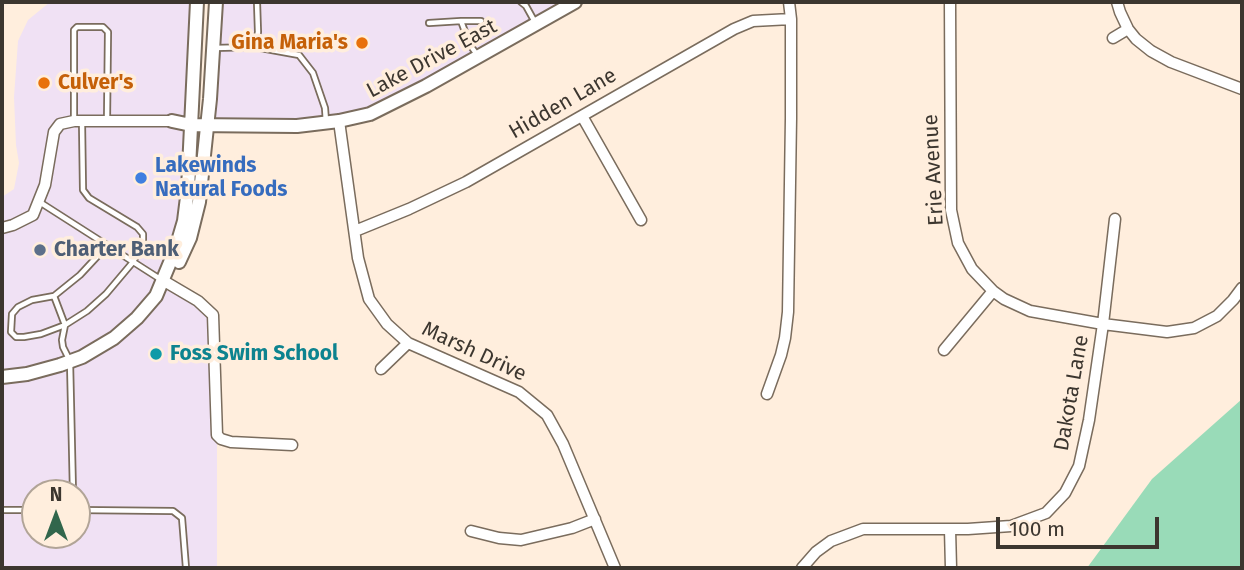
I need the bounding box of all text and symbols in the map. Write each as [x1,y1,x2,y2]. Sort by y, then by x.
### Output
street label: Lake Drive East [363,14,501,104]
place label: Gina Maria's [231,30,348,56]
marker: Gina Maria's [354,35,370,51]
street label: Hidden Lane [505,63,621,145]
place label: Culver's [58,70,133,96]
marker: Culver's [36,75,52,91]
street label: Erie Avenue [918,114,950,226]
place label: Lakewinds Natural Foods [155,153,288,203]
marker: Lakewinds Natural Foods [133,170,149,186]
place label: Charter Bank [54,237,179,263]
marker: Charter Bank [32,242,48,258]
street label: Marsh Drive [418,317,530,387]
street label: Dakota Lane [1049,333,1095,453]
place label: Foss Swim School [170,341,338,367]
marker: Foss Swim School [148,346,164,362]
north arrow [21,479,91,549]
text: N [50,483,62,506]
scale bar [999,504,1162,548]
text: 100 m [1009,516,1065,542]

